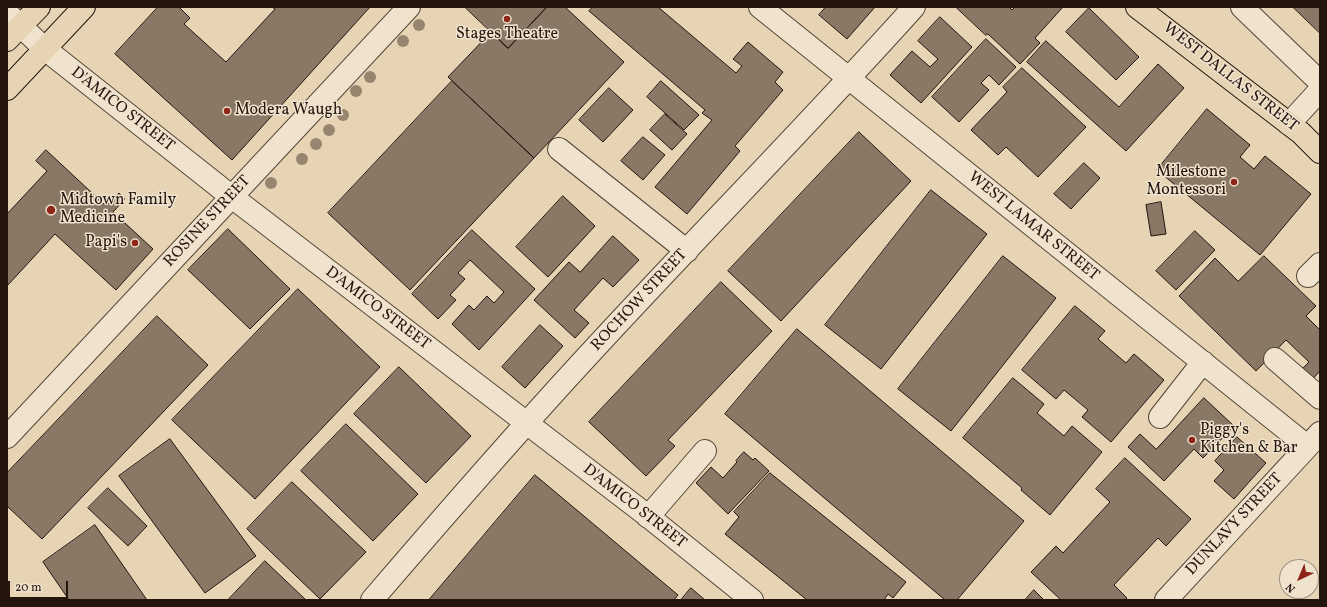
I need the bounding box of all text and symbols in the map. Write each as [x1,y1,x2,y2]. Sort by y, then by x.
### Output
marker: Stages Theatre [502,14,512,24]
street label: WEST DALLAS STREET [1158,19,1302,137]
place label: Stages Theatre [456,25,558,45]
street label: D'AMICO STREET [66,64,178,156]
place label: Modera Waugh [235,101,342,121]
marker: Modera Waugh [222,106,232,116]
place label: Milestone Montessori [1147,163,1226,201]
street label: WEST LAMAR STREET [964,168,1102,286]
street label: ROSINE STREET [161,172,255,272]
marker: Milestone Montessori [1229,177,1239,187]
place label: Midtown Family Medicine [60,191,176,229]
marker: Midtown Family Medicine [45,204,57,216]
place label: Papi's [85,233,127,253]
marker: Papi's [130,238,140,248]
street label: ROCHOW STREET [588,246,692,356]
street label: D'AMICO STREET [321,263,433,355]
place label: Piggy's Kitchen & Bar [1200,421,1297,459]
marker: Piggy's Kitchen & Bar [1187,435,1197,445]
street label: D'AMICO STREET [578,461,690,553]
street label: DUNLAVY STREET [1183,470,1287,580]
north arrow [1279,559,1319,599]
scale bar [10,573,70,599]
text: N [1283,579,1299,595]
text: 20 m [15,580,42,596]

